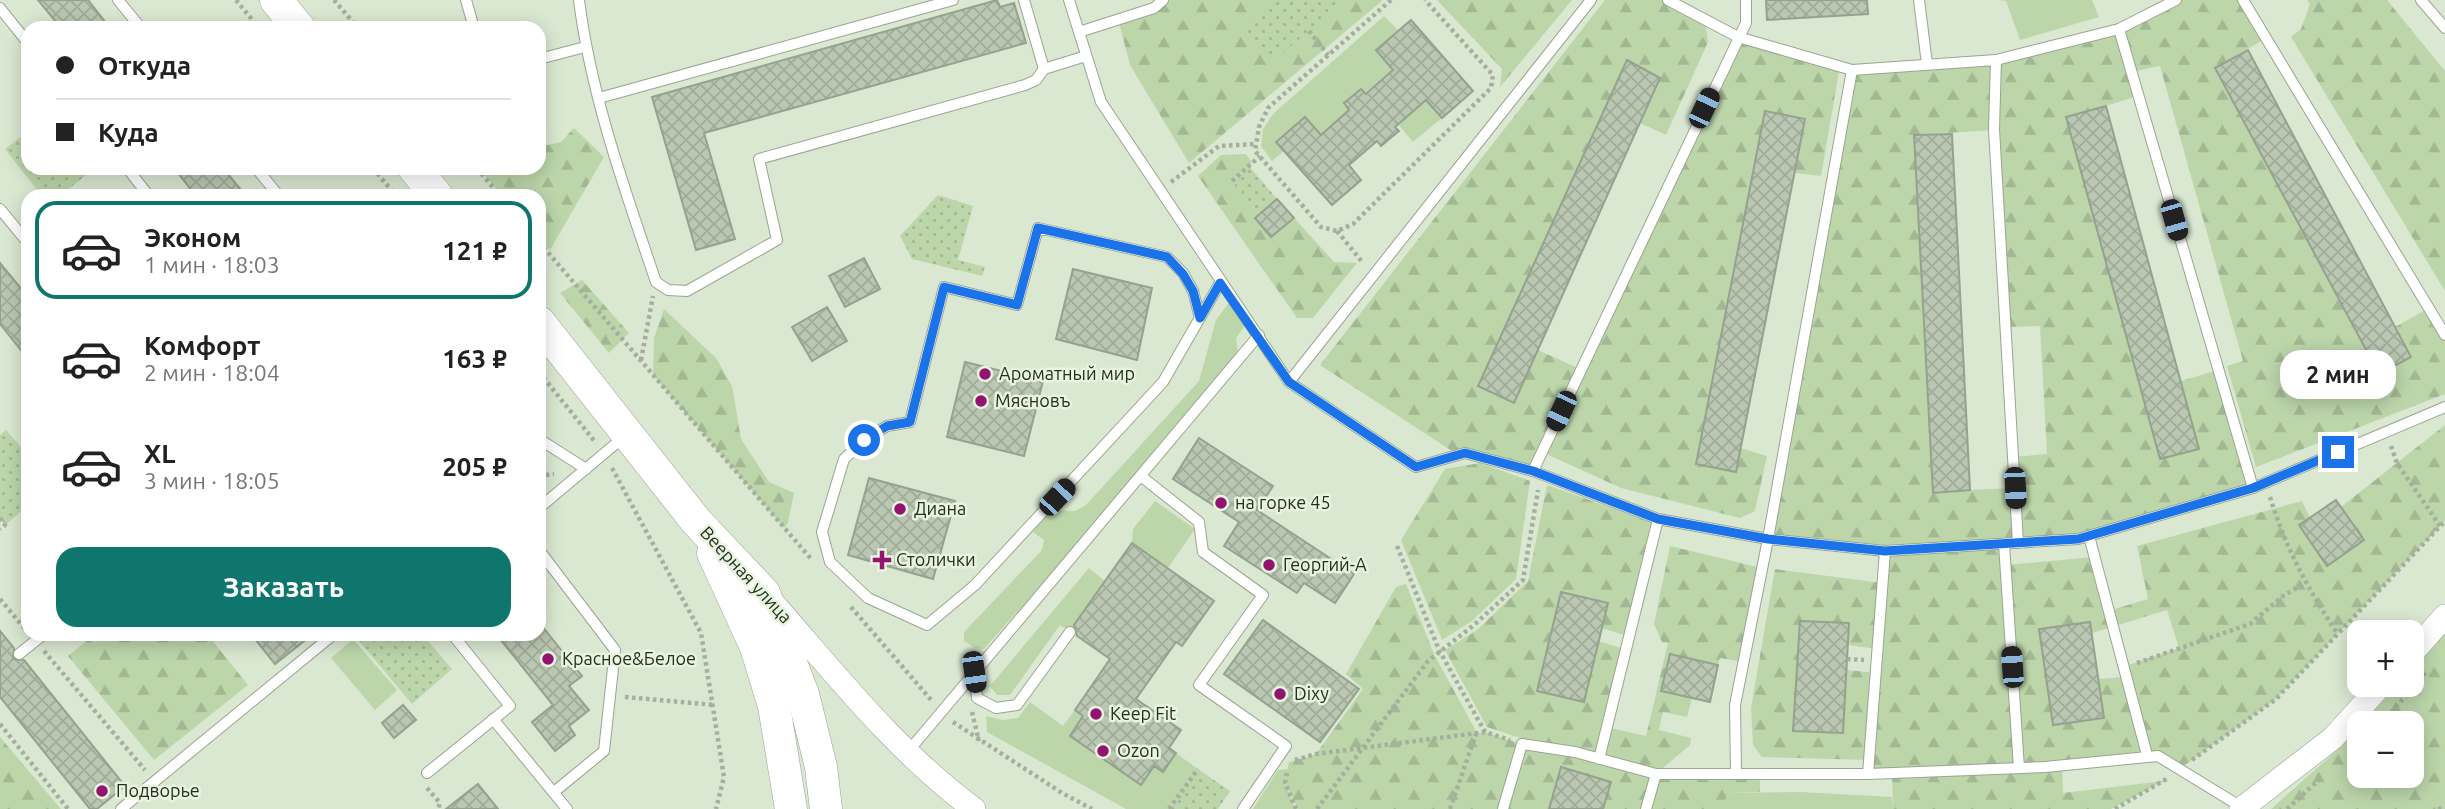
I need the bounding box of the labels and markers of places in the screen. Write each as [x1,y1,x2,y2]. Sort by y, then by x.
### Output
place label: Ароматный мир [999,363,1135,383]
marker: Ароматный мир [977,366,993,382]
place label: Мясновъ [995,390,1071,410]
marker: Мясновъ [973,393,989,409]
place label: на горке 45 [1235,492,1331,512]
marker: на горке 45 [1213,495,1229,511]
place label: Диана [914,498,966,518]
marker: Диана [892,501,908,517]
place label: Столички [896,549,976,569]
marker: Столички [874,552,890,568]
place label: Георгий-А [1283,554,1367,574]
marker: Георгий-А [1261,557,1277,573]
place label: Красное&Белое [562,648,696,668]
marker: Красное&Белое [540,651,556,667]
place label: Dixy [1294,683,1329,703]
marker: Dixy [1272,686,1288,702]
place label: Keep Fit [1110,703,1176,723]
marker: Keep Fit [1088,706,1104,722]
place label: Ozon [1117,740,1160,760]
marker: Ozon [1095,743,1111,759]
place label: Подворье [116,780,200,800]
marker: Подворье [94,783,110,799]

